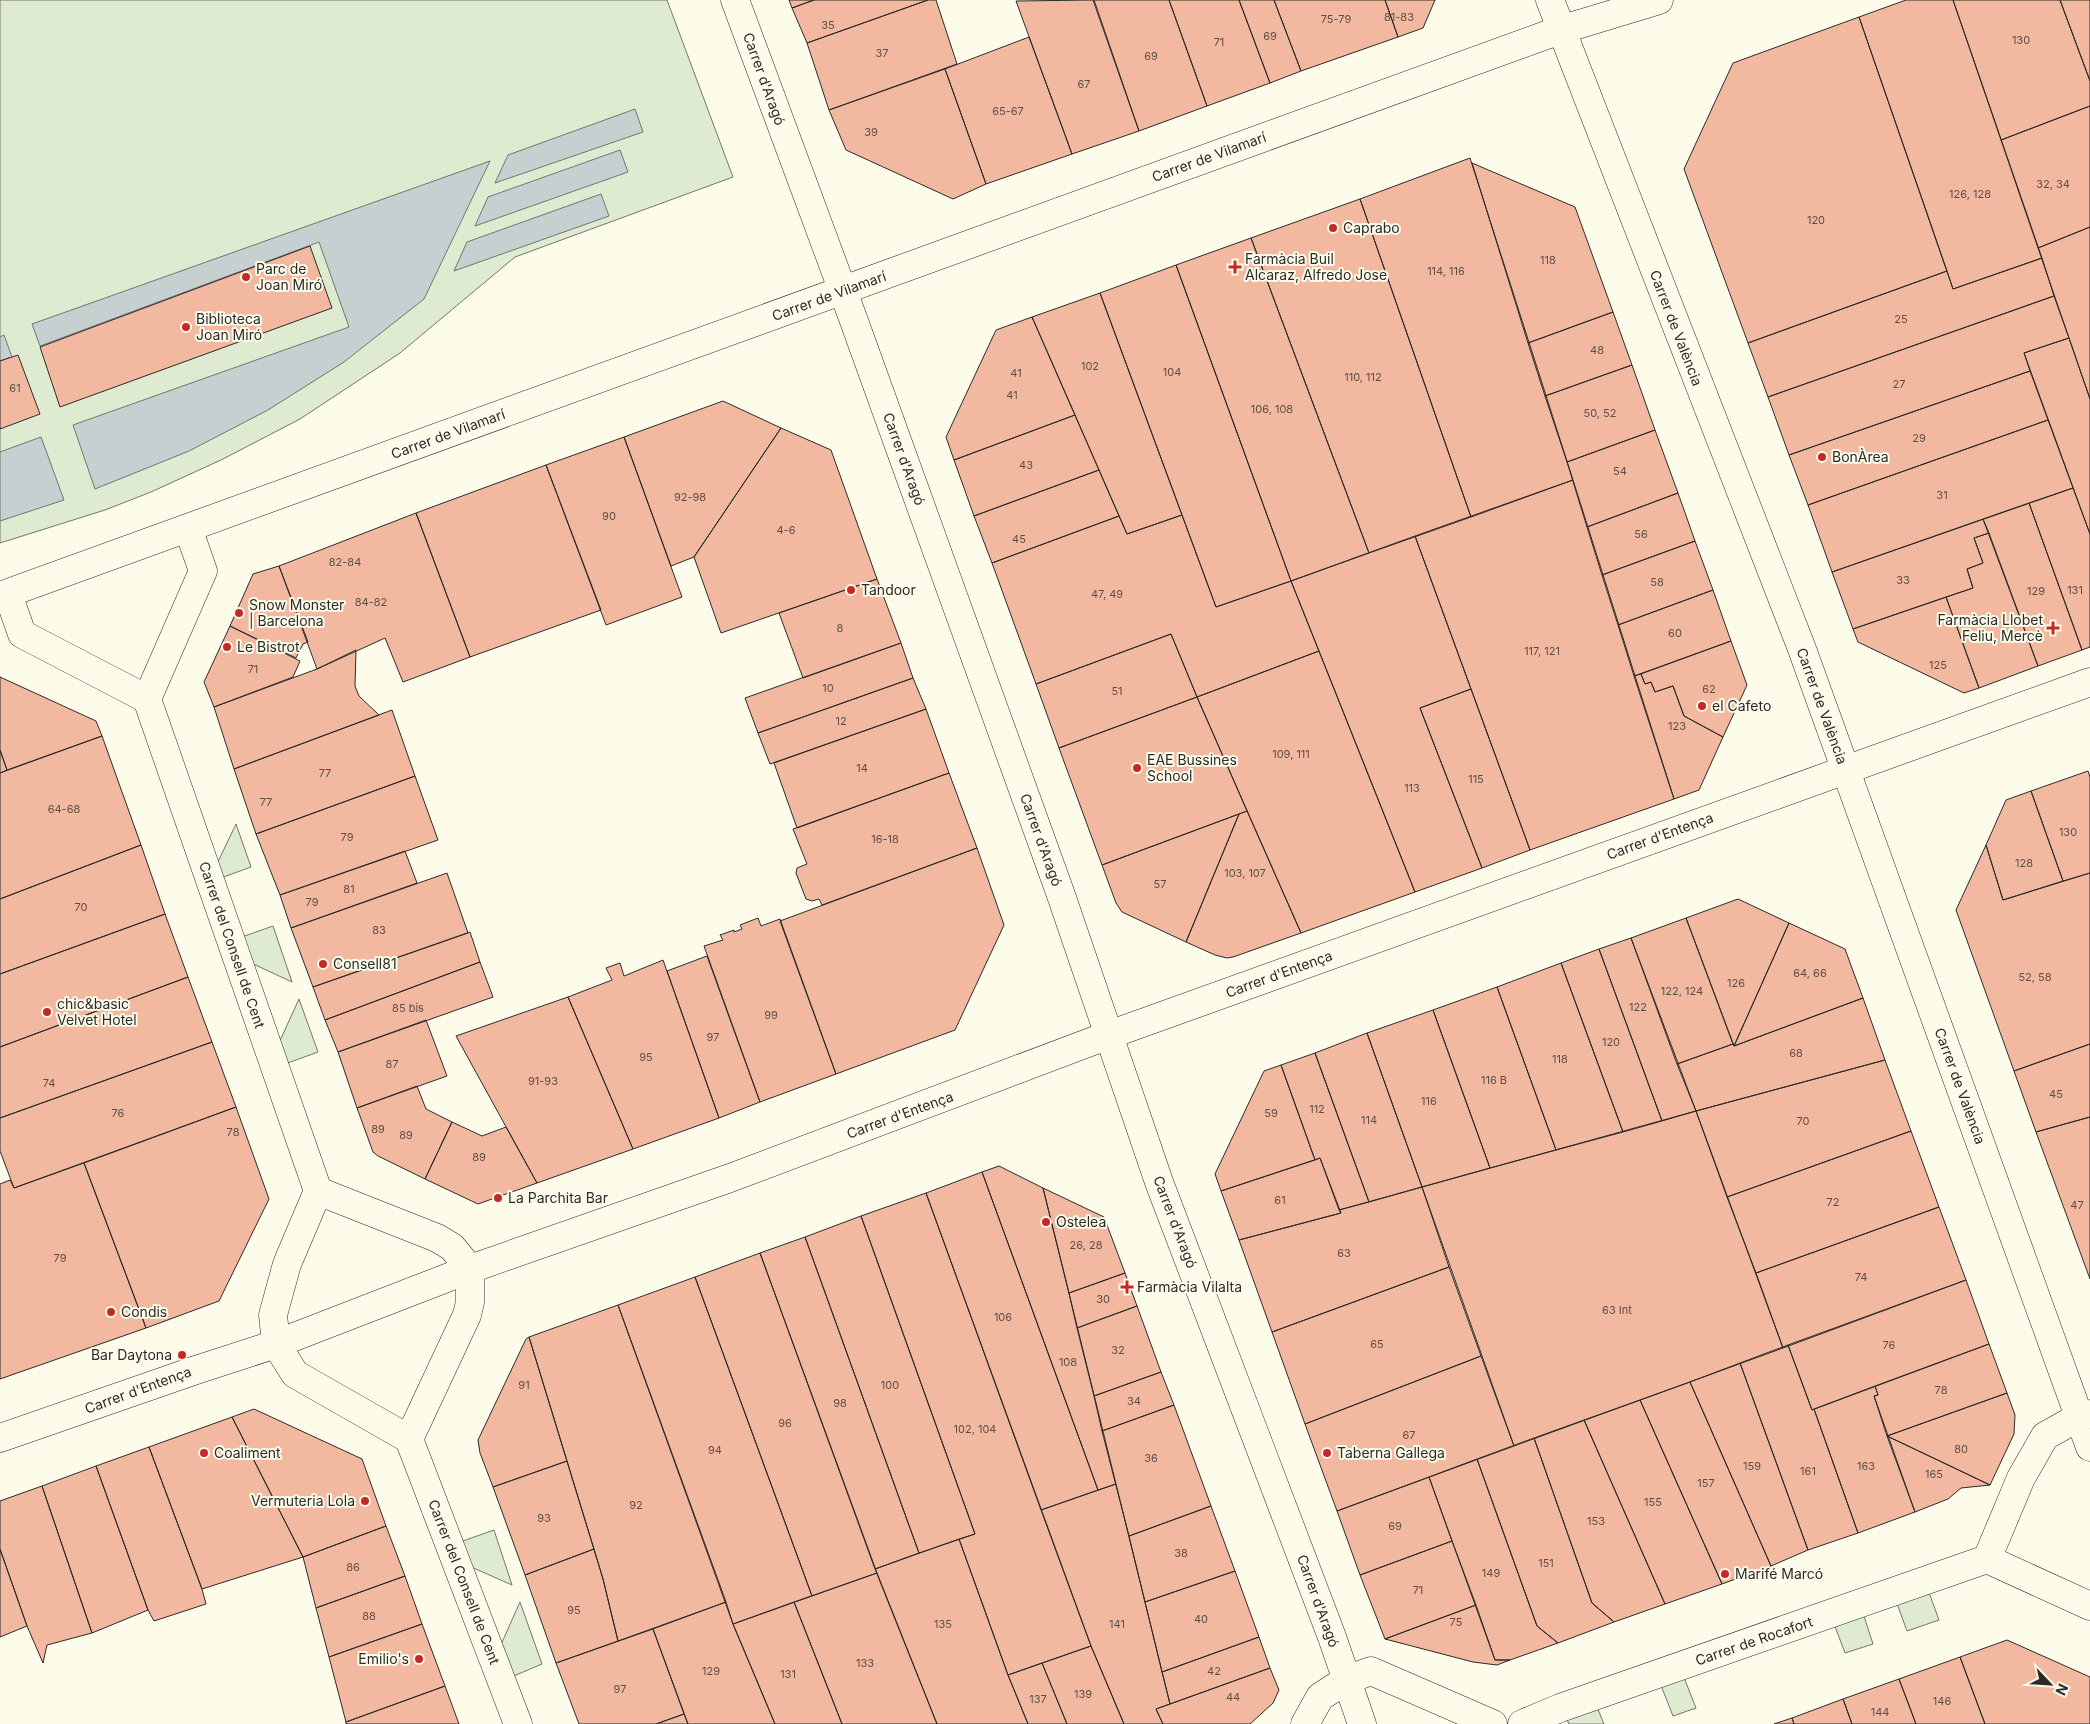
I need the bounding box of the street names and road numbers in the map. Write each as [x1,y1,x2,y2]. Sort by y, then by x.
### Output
street label: Carrer d'Aragó [740,30,789,128]
street label: Carrer de Vilamarí [1150,128,1269,185]
street label: Carrer de Vilamarí [770,267,889,324]
street label: Carrer de València [1647,268,1706,388]
street label: Carrer de Vilamarí [389,405,508,462]
street label: Carrer d'Aragó [880,410,929,508]
street label: Carrer de València [1794,645,1851,766]
street label: Carrer d'Aragó [1017,791,1066,889]
street label: Carrer d'Entença [1604,808,1716,863]
street label: Carrer del Consell de Cent [196,859,269,1031]
street label: Carrer d'Entença [1223,946,1335,1001]
street label: Carrer de València [1932,1025,1989,1146]
street label: Carrer d'Entença [844,1087,956,1142]
street label: Carrer d'Aragó [1150,1173,1201,1270]
street label: Carrer d'Entença [82,1362,194,1417]
street label: Carrer del Consell de Cent [425,1497,504,1667]
street label: Carrer d'Aragó [1294,1552,1343,1650]
street label: Carrer de Rocafort [1693,1612,1815,1669]

